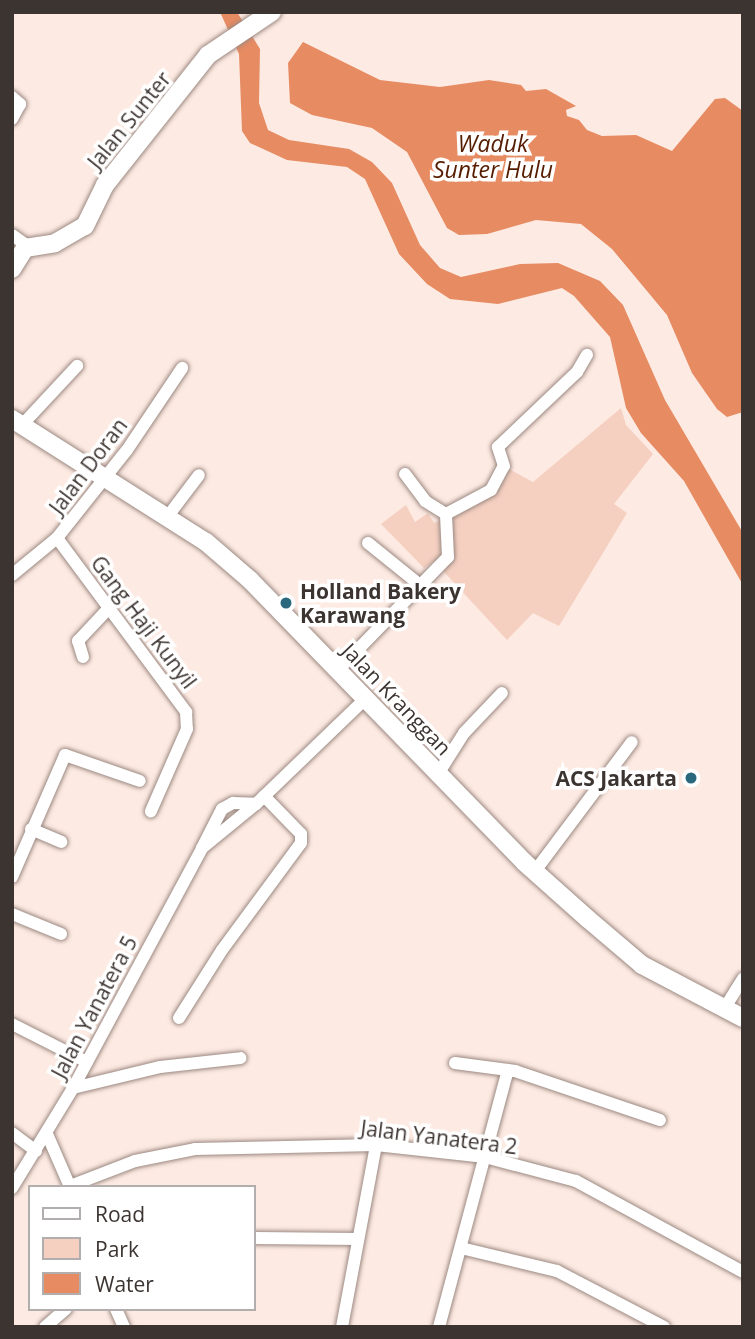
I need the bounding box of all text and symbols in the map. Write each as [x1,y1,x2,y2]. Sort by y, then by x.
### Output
street label: Jalan Sunter [82,66,176,174]
water label: Waduk Sunter Hulu [433,129,553,183]
street label: Jalan Doran [44,413,132,519]
street label: Gang Haji Kunyil [86,551,202,693]
place label: Holland Bakery Karawang [300,578,461,628]
marker: Holland Bakery Karawang [278,595,294,611]
street label: Jalan Kranggan [337,638,457,760]
place label: ACS Jakarta [555,765,677,791]
marker: ACS Jakarta [683,770,699,786]
street label: Jalan Yanatera 5 [46,932,142,1082]
street label: Jalan Yanatera 2 [359,1115,519,1159]
legend [28,1185,256,1311]
text: Road [95,1200,145,1228]
text: Park [95,1235,139,1263]
text: Water [95,1270,154,1298]

